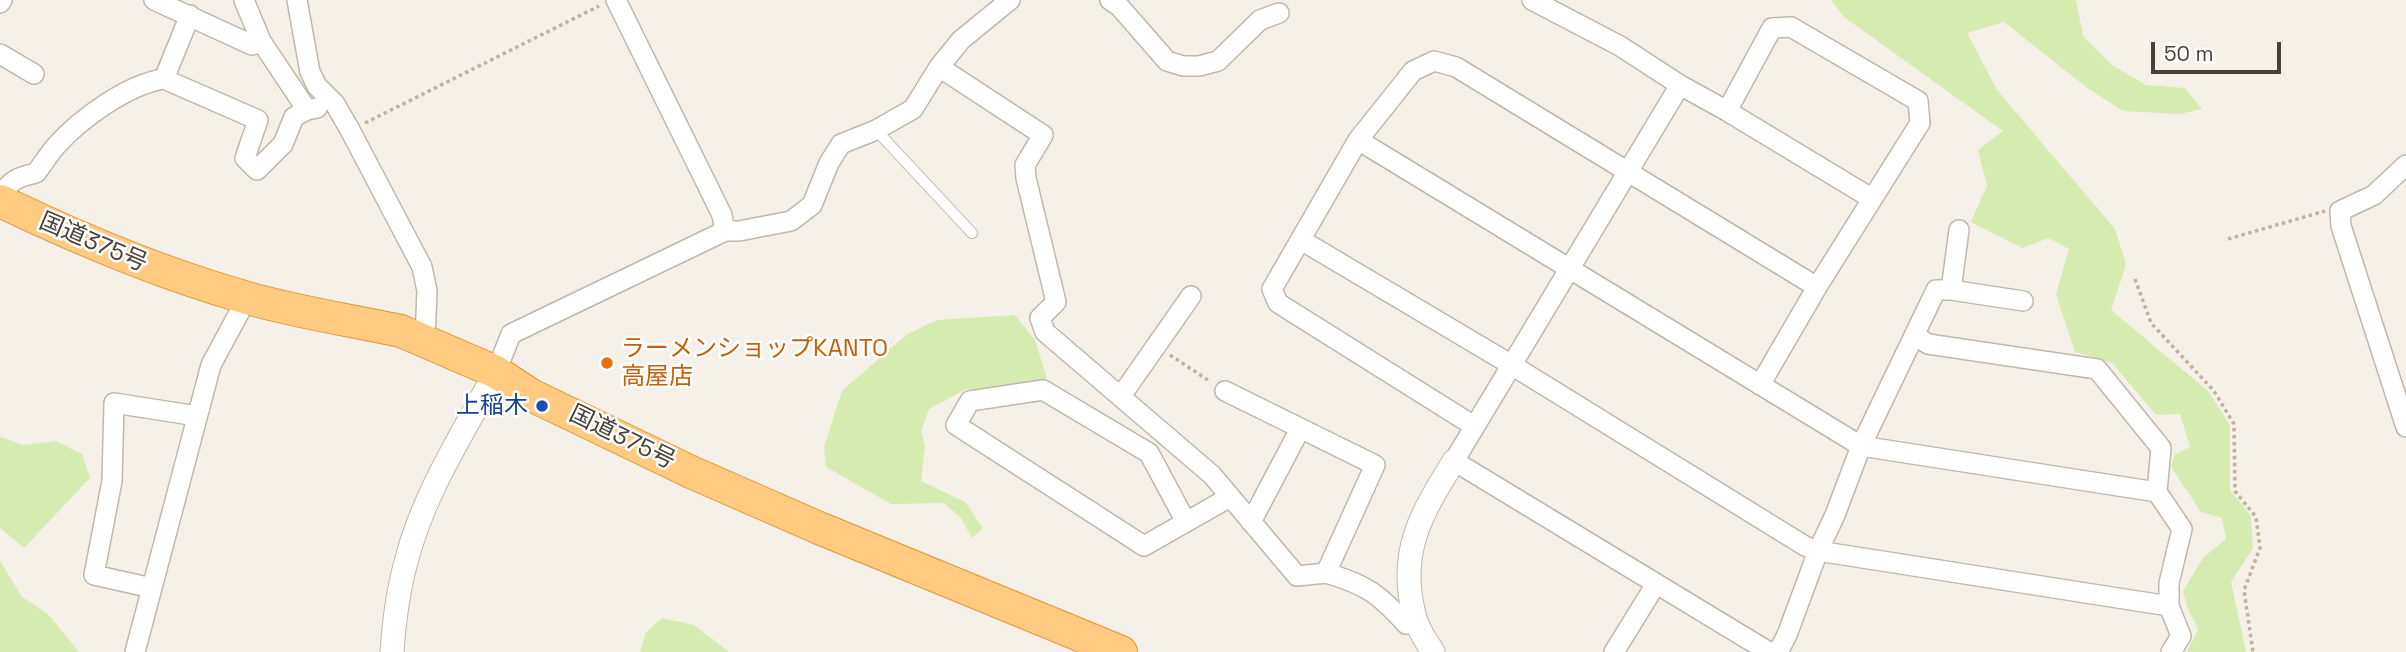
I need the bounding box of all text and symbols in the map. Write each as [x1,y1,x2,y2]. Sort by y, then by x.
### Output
scale bar [2154,28,2284,72]
text: 50 m [2164,40,2214,67]
street label: 国道375号 [35,207,151,279]
place label: ラーメンショップKANTO 高屋店 [621,335,888,391]
marker: ラーメンショップKANTO 高屋店 [599,355,615,371]
place label: 上稲木 [456,392,528,420]
marker: 上稲木 [534,398,550,414]
street label: 国道375号 [564,400,680,476]

